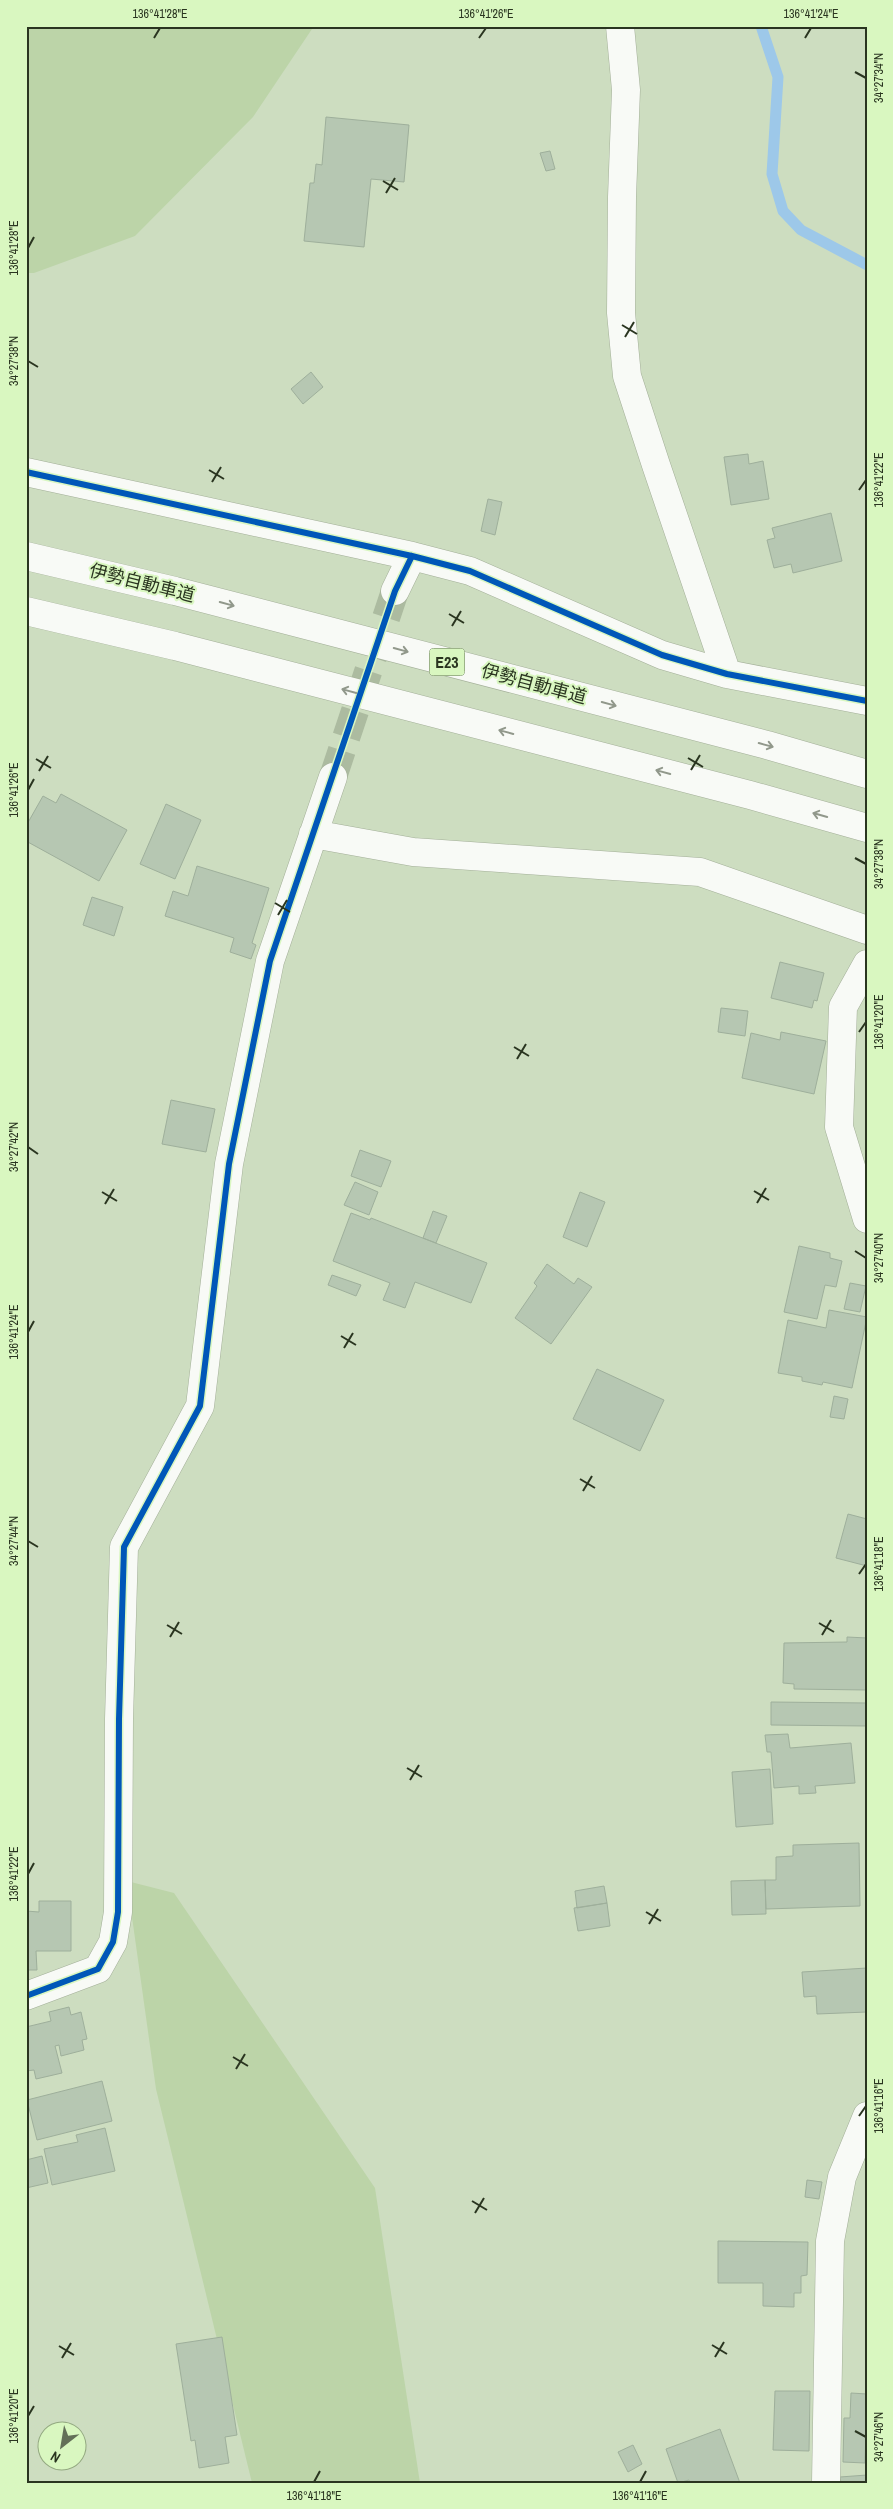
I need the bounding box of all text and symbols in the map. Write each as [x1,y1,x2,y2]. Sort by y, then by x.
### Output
text: 136°41'28"E [132,6,188,22]
text: 136°41'26"E [458,6,514,22]
text: 136°41'24"E [783,6,839,22]
text: 34°27'34"N [871,53,887,103]
text: 136°41'28"E [6,220,22,276]
text: 34°27'38"N [6,336,22,386]
text: 136°41'22"E [871,452,887,508]
street label: 伊勢自動車道 [87,557,198,608]
one-way arrow [218,600,234,609]
one-way arrow [392,645,408,655]
road number: E23 [430,649,464,676]
street label: 伊勢自動車道 [479,657,590,710]
one-way arrow [341,686,357,695]
one-way arrow [600,699,616,709]
one-way arrow [498,726,514,736]
one-way arrow [758,740,774,750]
text: 136°41'26"E [6,762,22,818]
one-way arrow [656,767,672,776]
one-way arrow [812,810,828,819]
text: 34°27'38"N [871,839,887,889]
text: 136°41'20"E [871,994,887,1050]
text: 34°27'42"N [6,1122,22,1172]
text: 34°27'40"N [871,1233,887,1283]
text: 136°41'24"E [6,1304,22,1360]
text: 34°27'44"N [6,1516,22,1566]
text: 136°41'18"E [871,1536,887,1592]
text: 136°41'22"E [6,1846,22,1902]
text: 136°41'16"E [871,2078,887,2134]
text: 136°41'20"E [6,2388,22,2444]
text: 34°27'46"N [871,2412,887,2462]
north arrow [38,2422,88,2472]
text: N [47,2447,63,2467]
text: 136°41'18"E [286,2488,342,2504]
text: 136°41'16"E [612,2488,668,2504]

